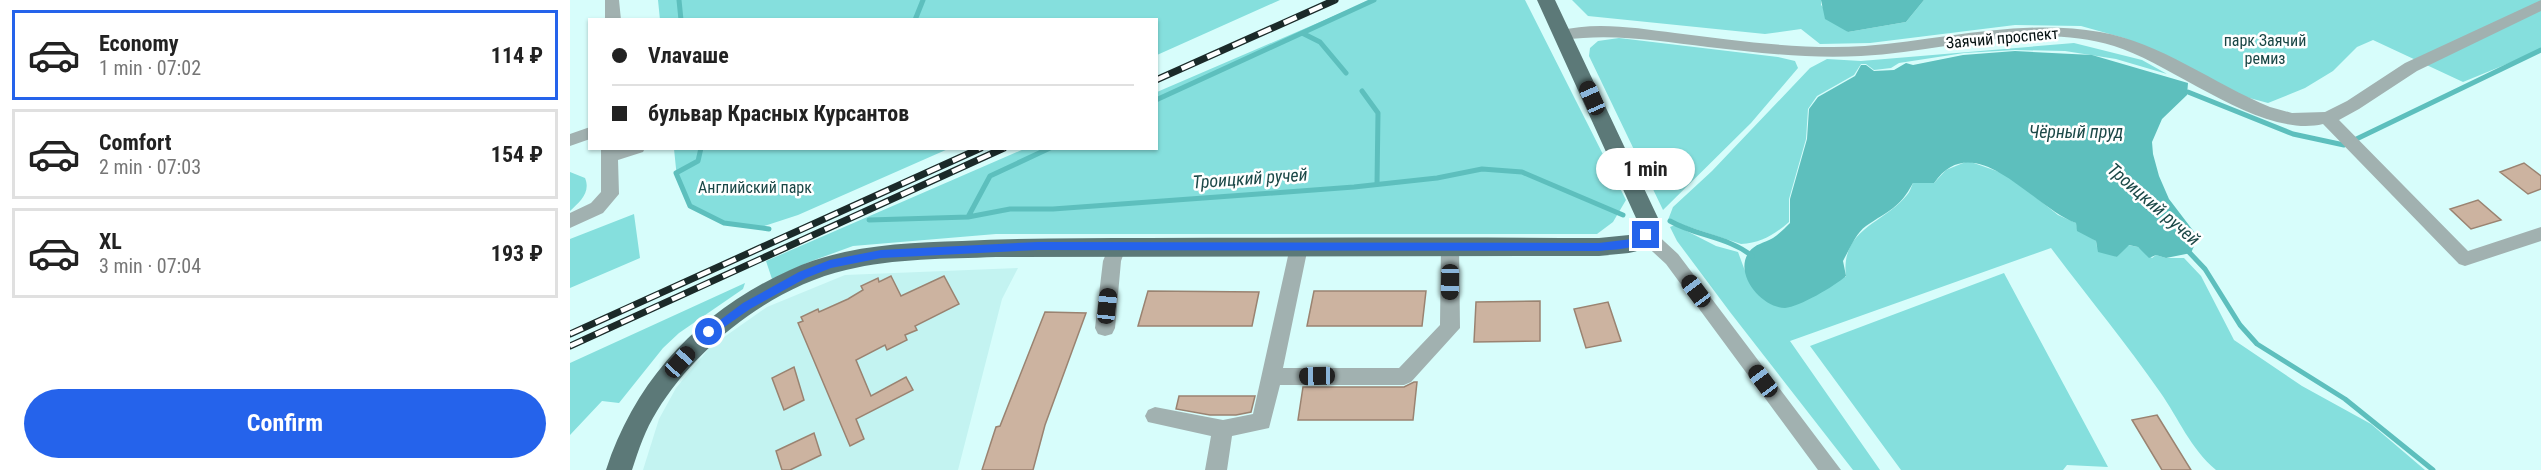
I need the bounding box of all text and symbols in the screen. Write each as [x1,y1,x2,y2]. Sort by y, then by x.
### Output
street label: Заячий проспект [1945,24,2059,52]
icon: car [27,28,81,82]
text: Economy [99,31,179,56]
park label: парк Заячий ремиз [2224,31,2306,68]
text: 114 ₽ [491,43,543,68]
text: Vлаvаше [648,43,729,68]
text: 1 min · 07:02 [99,56,201,80]
car [1576,78,1608,118]
text: бульвар Красных Курсантов [648,101,909,126]
water label: Чёрный пруд [2029,121,2123,142]
icon: car [27,127,81,181]
text: Comfort [99,130,172,155]
text: 154 ₽ [491,142,543,167]
callout: 1 min [1596,148,1696,190]
text: 2 min · 07:03 [99,155,201,179]
text: 1 min [1623,157,1668,181]
water label: Троицкий ручей [2104,158,2204,250]
water label: Троицкий ручей [1192,164,1308,192]
park label: Английский парк [698,178,812,197]
route end [1632,221,1659,248]
icon: car [27,226,81,280]
text: XL [99,229,122,254]
text: 193 ₽ [491,241,543,266]
text: 3 min · 07:04 [99,254,201,278]
car [1441,264,1459,300]
car [1678,271,1714,311]
car [1096,287,1118,325]
route start [695,318,722,345]
car [661,343,699,381]
car [1745,361,1781,401]
car [1299,367,1335,385]
button: Confirm [24,389,546,458]

